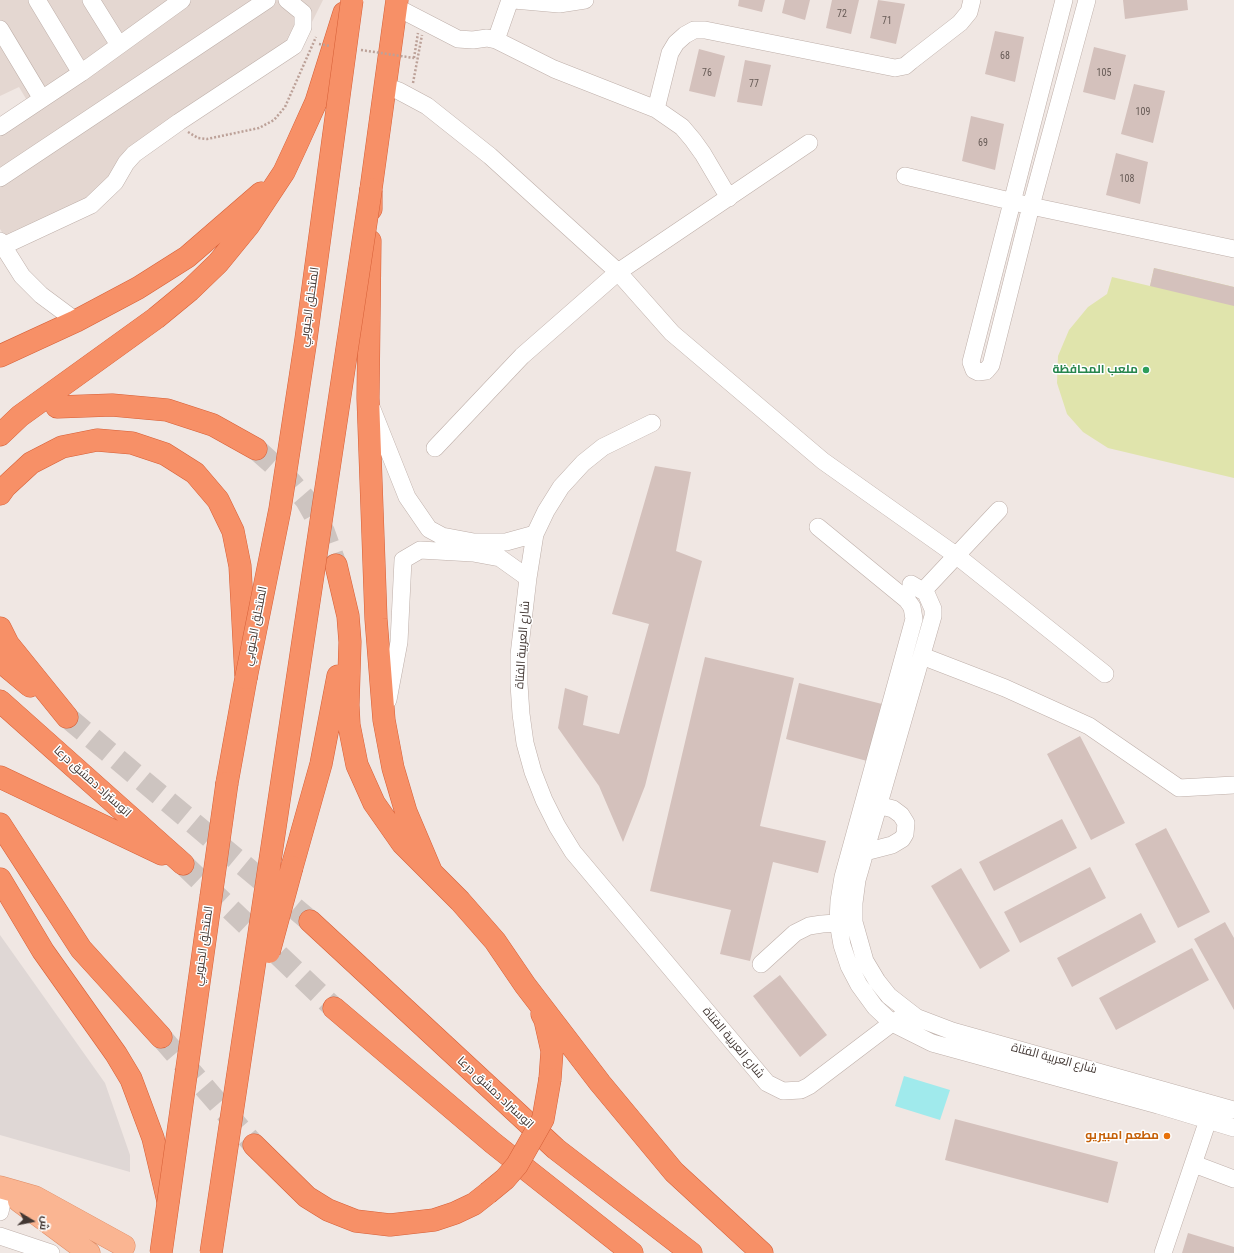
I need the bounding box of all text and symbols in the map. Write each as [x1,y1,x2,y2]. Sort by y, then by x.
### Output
house number: 72 [837,8,847,20]
house number: 71 [882,15,892,27]
house number: 68 [1000,50,1010,62]
house number: 76 [702,67,712,79]
house number: 105 [1097,67,1111,79]
house number: 77 [749,78,759,90]
house number: 109 [1136,106,1150,118]
house number: 69 [978,137,988,149]
house number: 108 [1120,173,1134,185]
street label: المتحلق الجنوبي [297,266,323,348]
place label: ملعب المحافظة [1052,363,1138,377]
marker: ملعب المحافظة [1141,365,1151,375]
street label: المتحلق الجنوبي [241,585,271,667]
street label: شارع العربية الفتاة [513,600,533,690]
street label: اتوستراد دمشق درعا [50,743,134,821]
street label: المتحلق الجنوبي [191,905,217,987]
street label: شارع العربية الفتاة [699,1004,767,1082]
street label: شارع العربية الفتاة [1009,1041,1099,1077]
street label: اتوستراد دمشق درعا [454,1054,536,1132]
place label: مطعم امبيريو [1085,1129,1159,1143]
marker: مطعم امبيريو [1162,1131,1172,1141]
north arrow [12,1201,52,1241]
text: ش [37,1215,52,1231]

